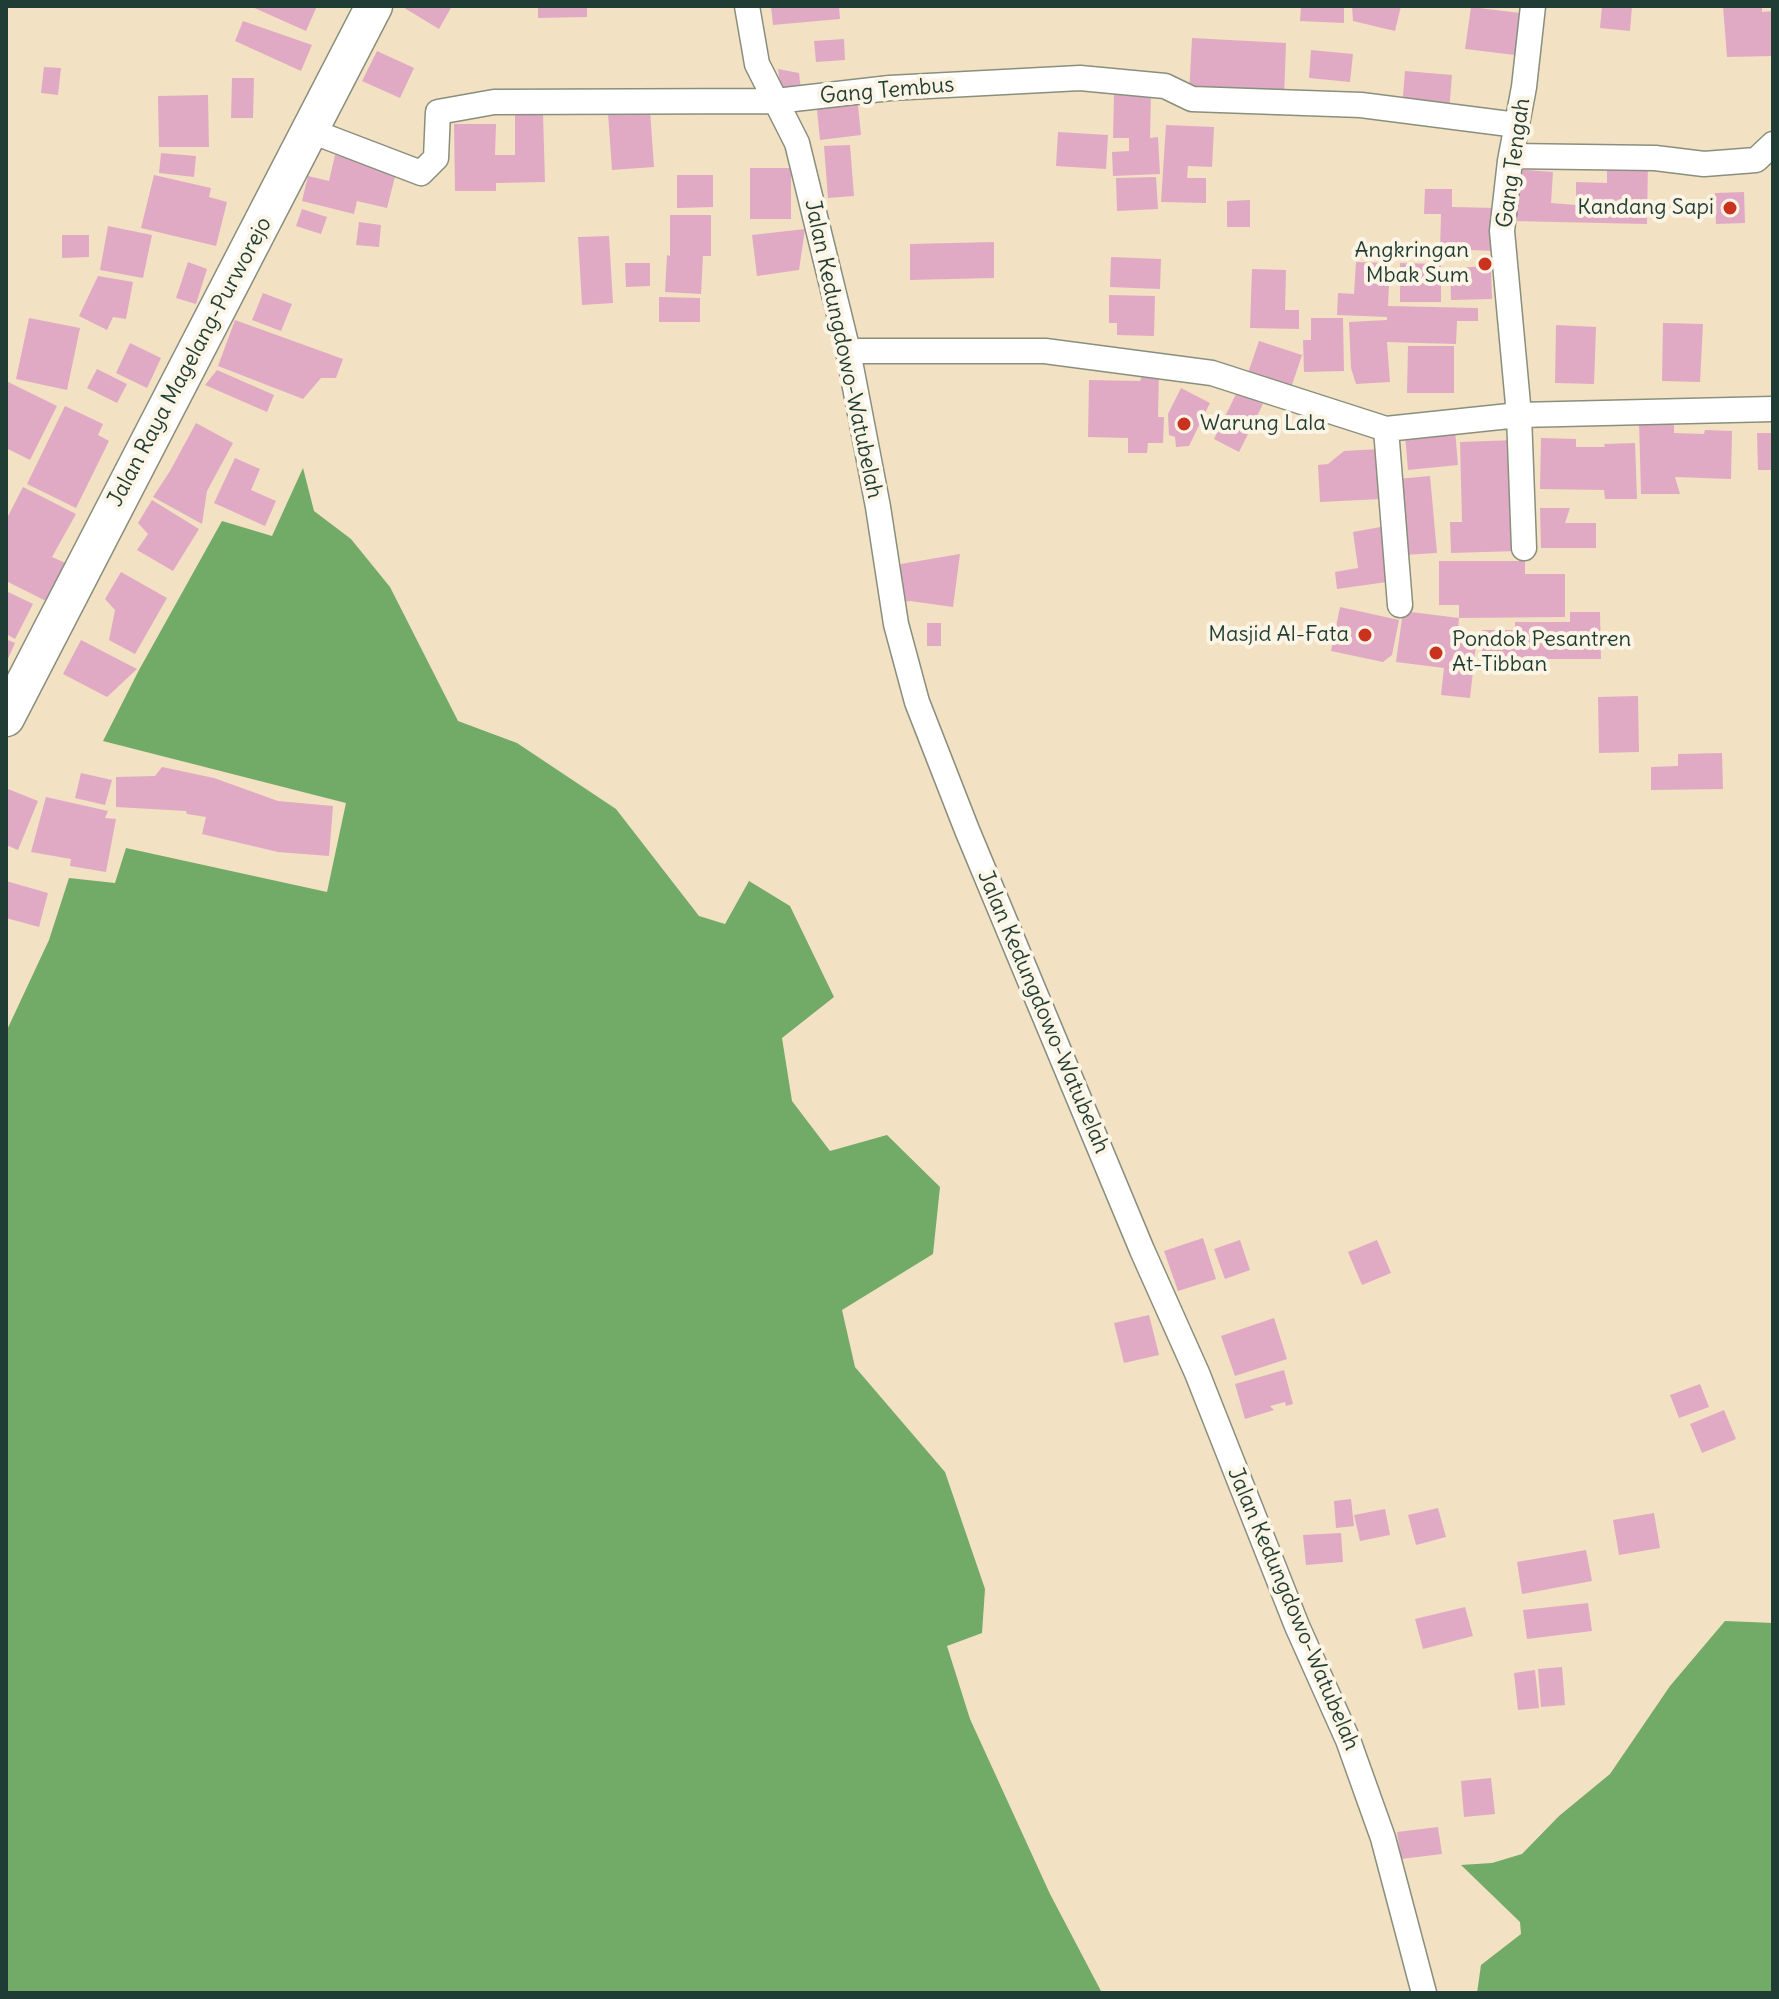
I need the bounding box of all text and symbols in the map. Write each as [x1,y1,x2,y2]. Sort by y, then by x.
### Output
street label: Gang Tembus [819,72,955,110]
street label: Gang Tengah [1492,96,1536,230]
place label: Kandang Sapi [1577,195,1714,221]
street label: Jalan Kedungdowo-Watubelah [798,197,888,501]
marker: Kandang Sapi [1721,199,1739,217]
street label: Jalan Raya Magelang-Purworejo [102,213,278,511]
place label: Angkringan Mbak Sum [1354,238,1469,290]
marker: Angkringan Mbak Sum [1476,255,1494,273]
place label: Warung Lala [1200,411,1326,437]
marker: Warung Lala [1175,415,1193,433]
place label: Masjid Al-Fata [1208,622,1349,648]
marker: Masjid Al-Fata [1356,626,1374,644]
place label: Pondok Pesantren At-Tibban [1452,627,1631,678]
marker: Pondok Pesantren At-Tibban [1427,644,1445,662]
street label: Jalan Kedungdowo-Watubelah [971,866,1115,1158]
street label: Jalan Kedungdowo-Watubelah [1221,1463,1365,1755]

